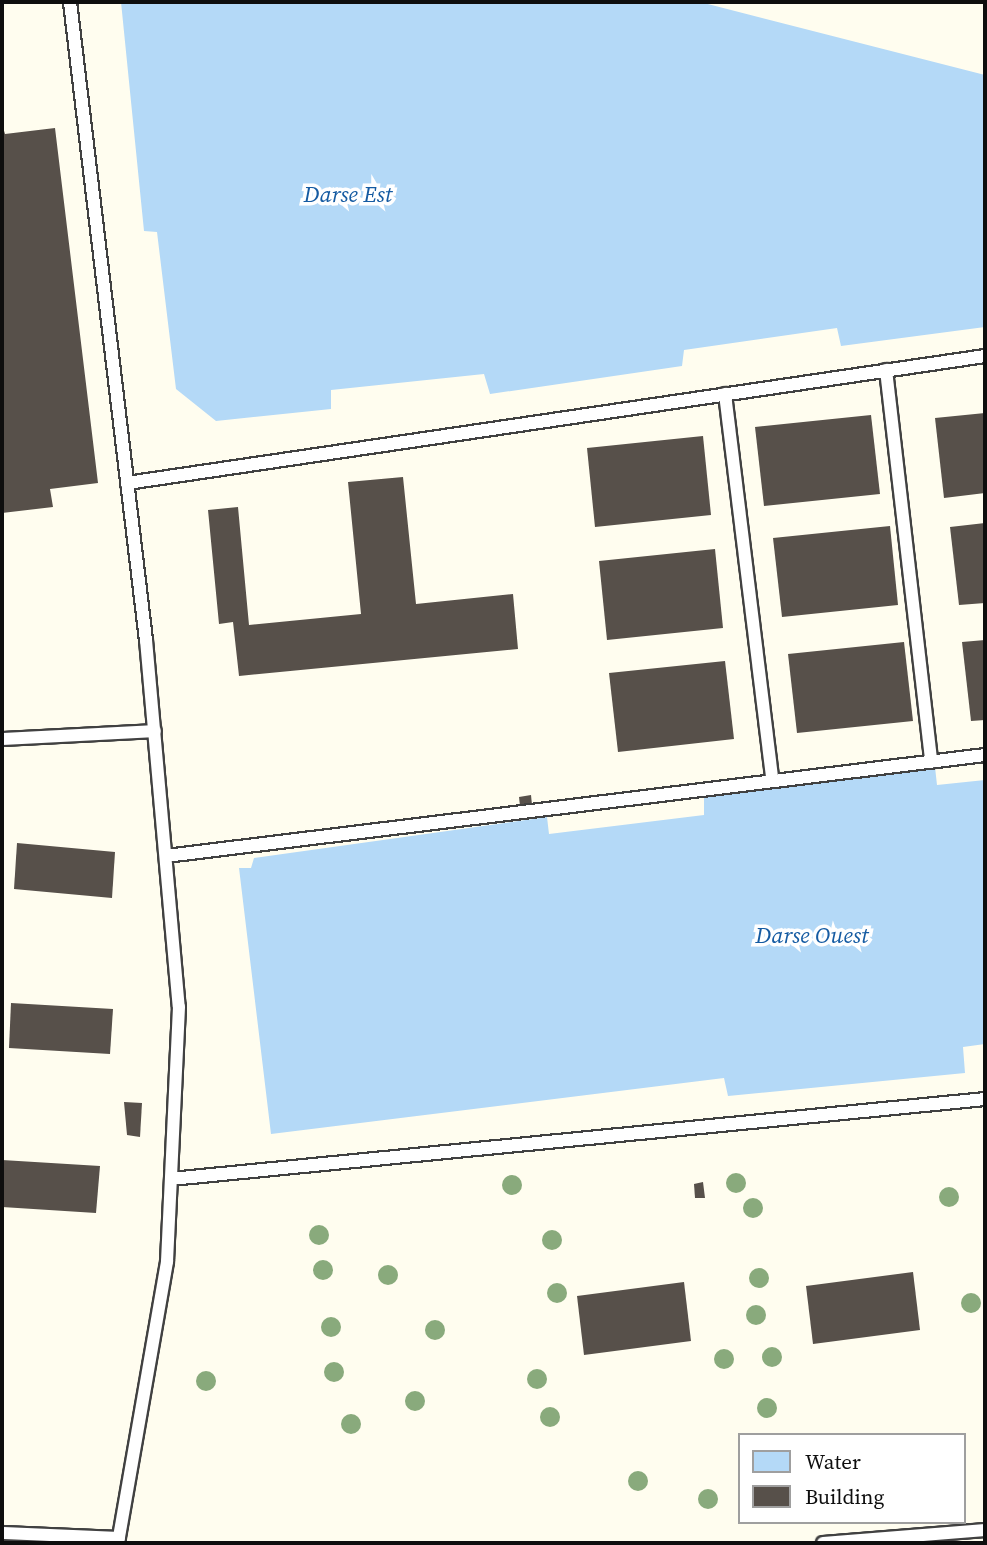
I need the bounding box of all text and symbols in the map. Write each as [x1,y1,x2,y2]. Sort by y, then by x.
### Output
water label: Darse Est [304,180,392,208]
water label: Darse Ouest [755,921,869,949]
legend [738,1433,966,1524]
text: Water [805,1447,861,1476]
text: Building [805,1482,884,1511]

